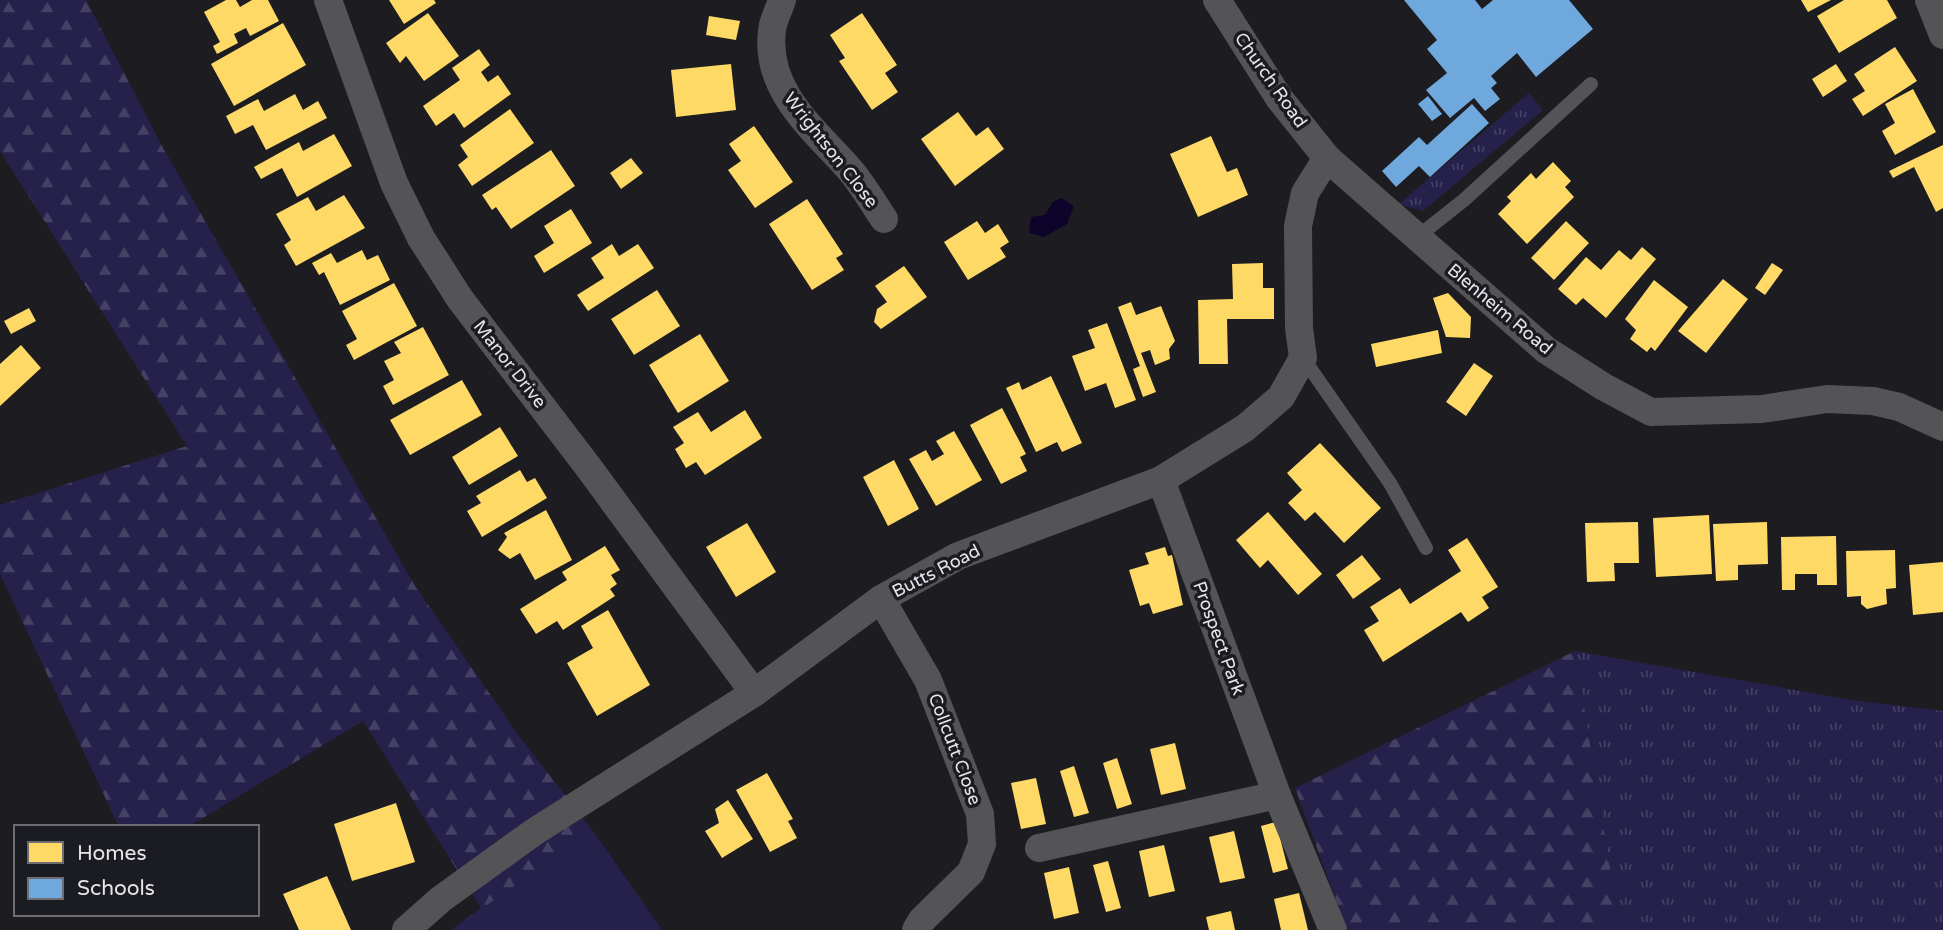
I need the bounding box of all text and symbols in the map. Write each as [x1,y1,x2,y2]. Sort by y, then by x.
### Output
street label: Church Road [1230,28,1312,132]
street label: Wrightson Close [779,88,883,212]
street label: Blenheim Road [1443,259,1557,359]
street label: Manor Drive [469,316,551,412]
street label: Butts Road [888,539,984,603]
street label: Prospect Park [1188,578,1250,698]
street label: Collcutt Close [924,690,986,808]
legend [14,825,259,916]
text: Homes [77,841,147,866]
text: Schools [77,876,155,901]

